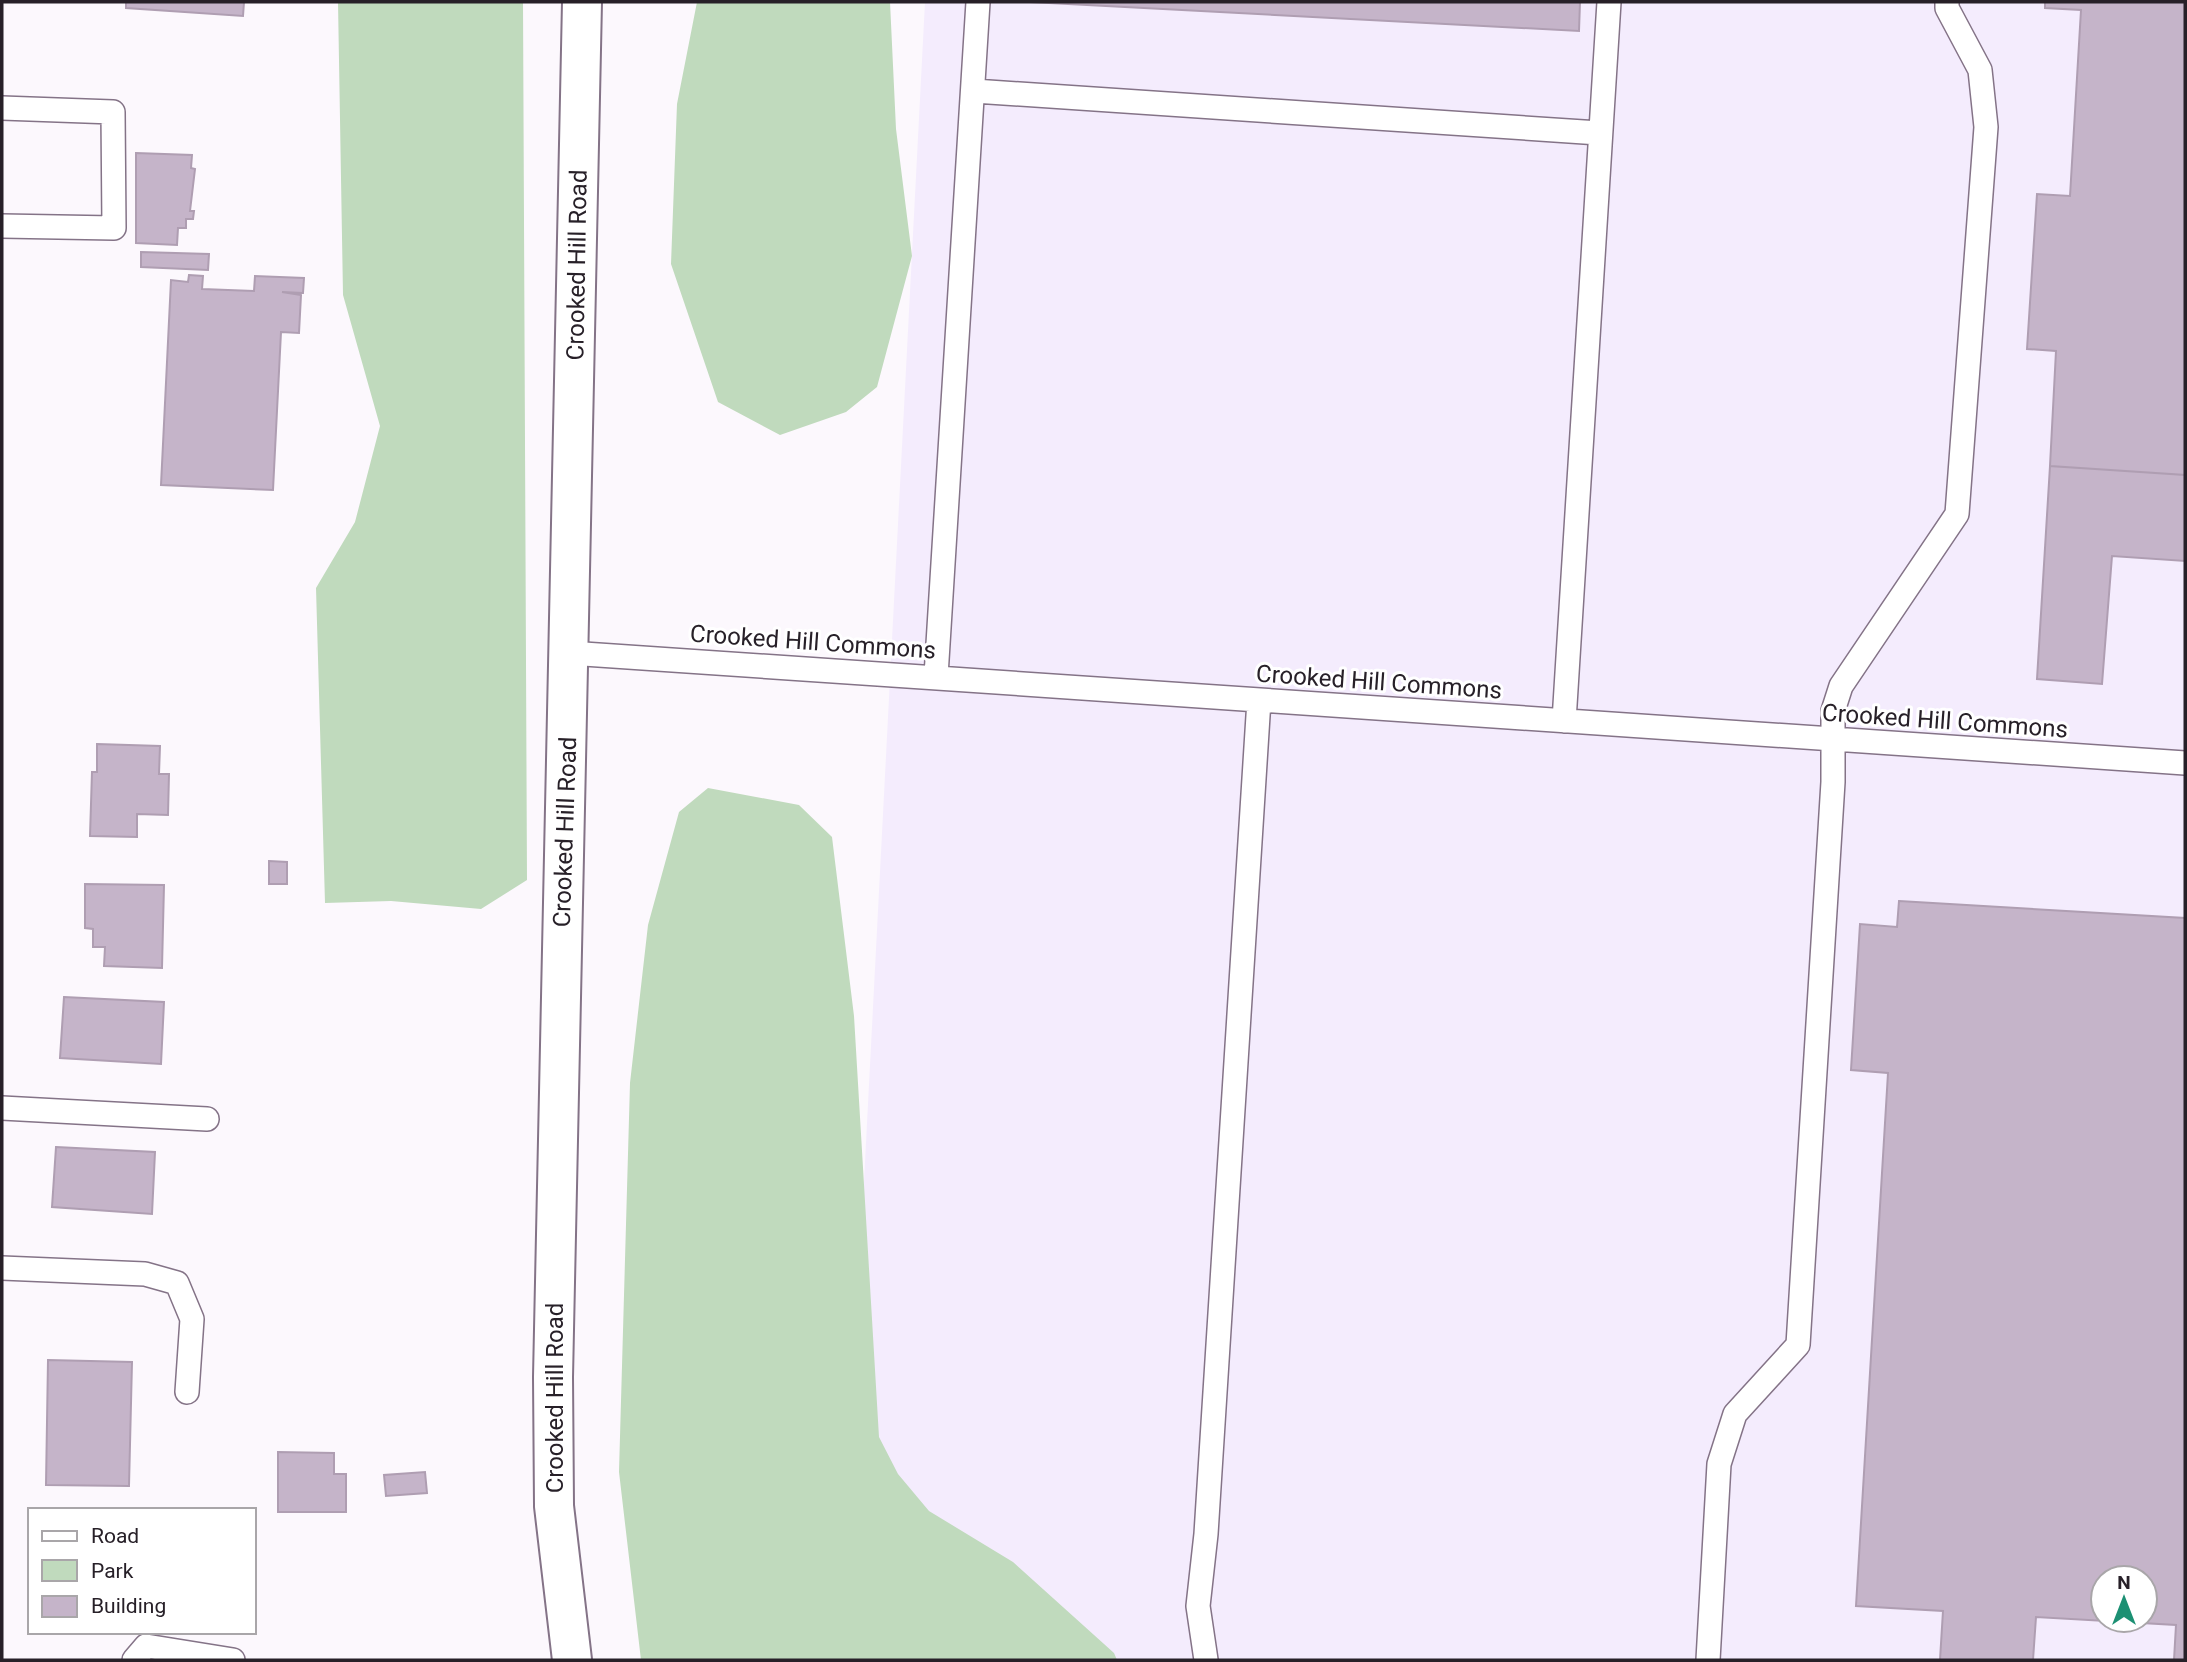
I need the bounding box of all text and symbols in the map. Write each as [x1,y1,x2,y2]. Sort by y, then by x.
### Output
street label: Crooked Hill Road [561,169,593,361]
street label: Crooked Hill Commons [689,619,937,665]
street label: Crooked Hill Commons [1255,659,1503,705]
street label: Crooked Hill Commons [1821,698,2069,744]
street label: Crooked Hill Road [548,736,582,928]
street label: Crooked Hill Road [541,1303,569,1493]
legend [28,1508,256,1634]
text: Road [91,1524,139,1548]
text: Park [91,1559,134,1583]
north arrow [2089,1564,2159,1634]
text: N [2117,1571,2131,1594]
text: Building [91,1594,166,1618]

